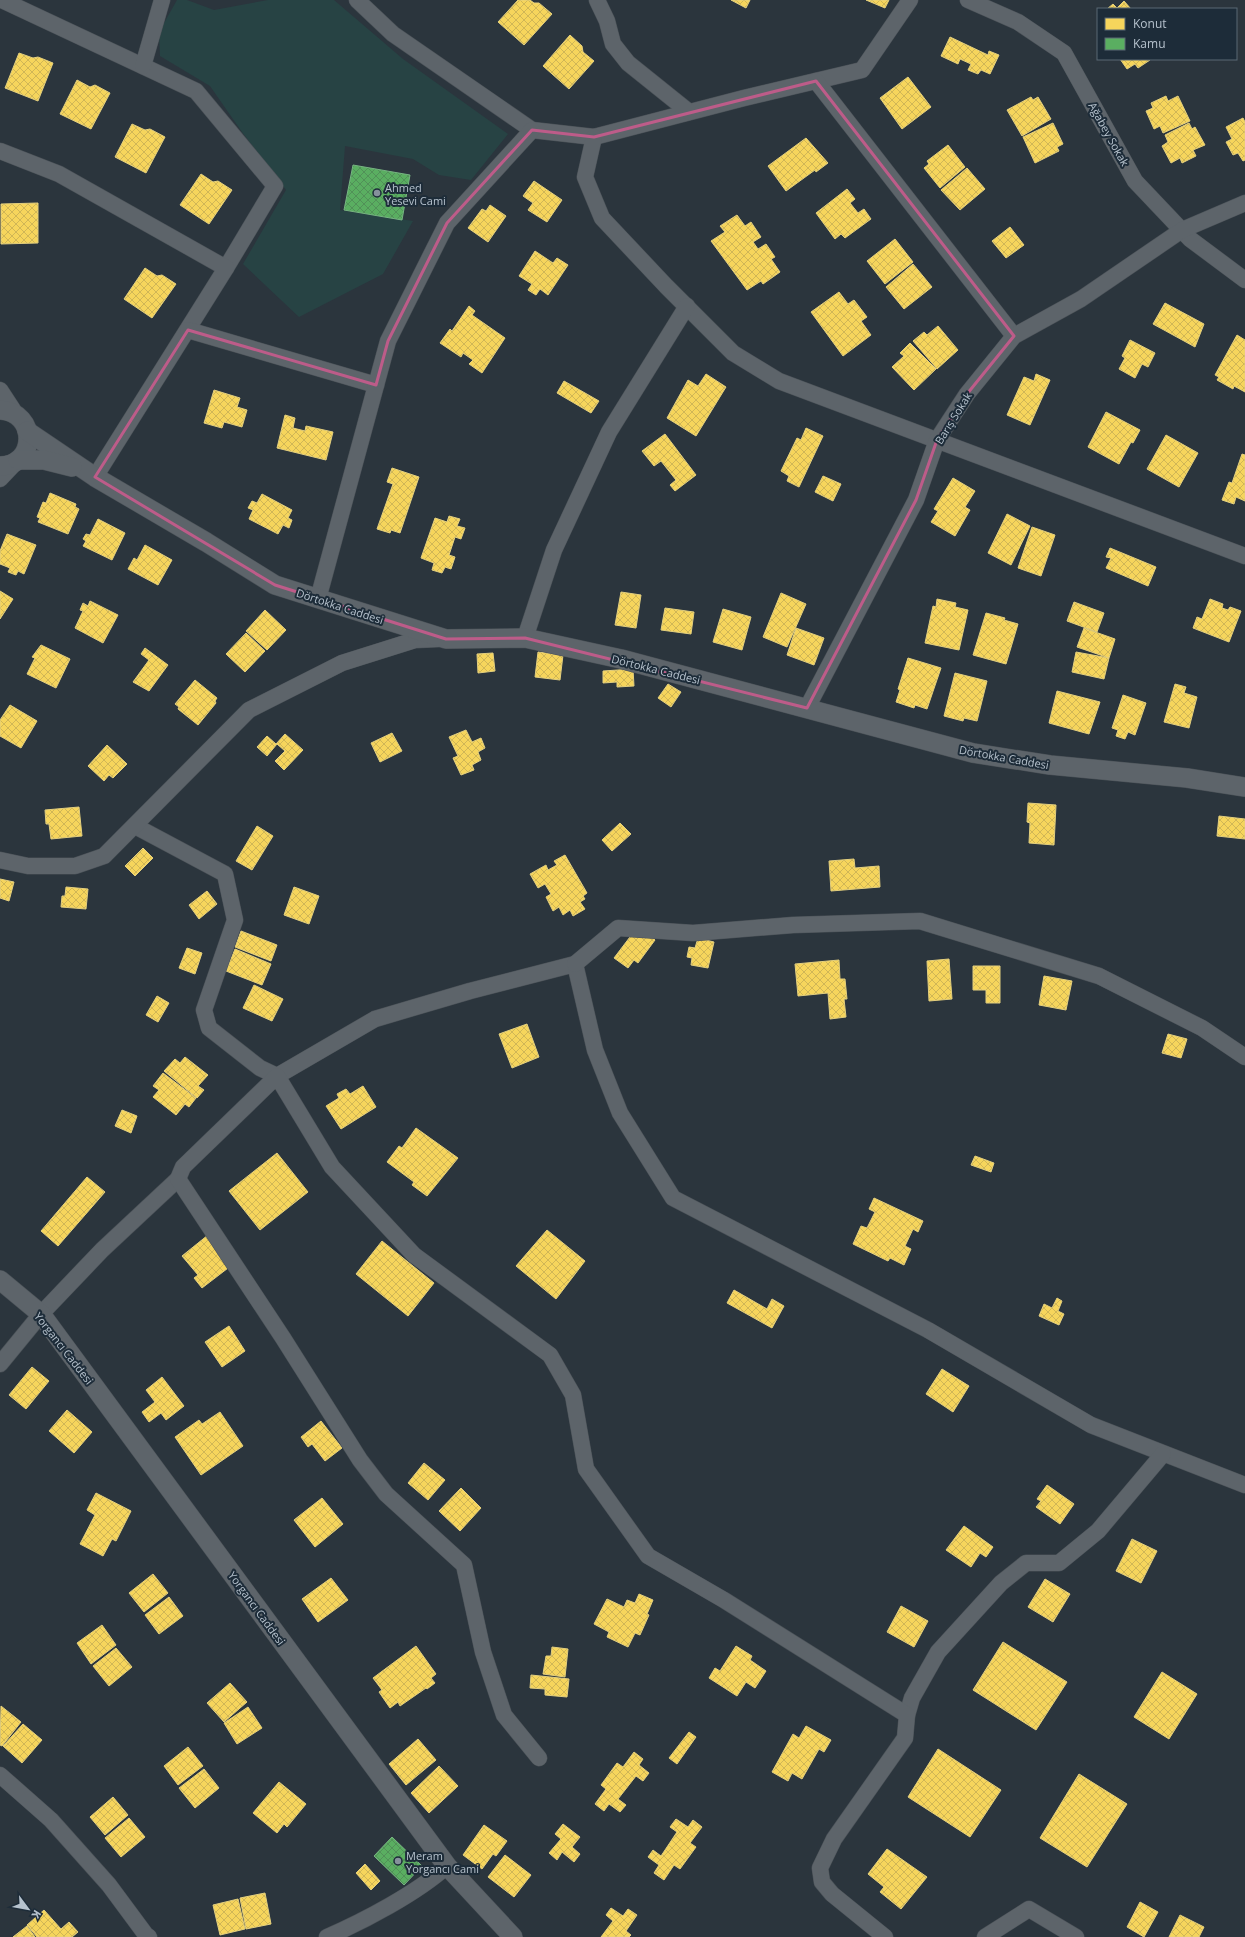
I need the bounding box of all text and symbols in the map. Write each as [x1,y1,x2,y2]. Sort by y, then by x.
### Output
legend [1097,8,1237,60]
text: Konut [1133,15,1167,32]
text: Kamu [1133,35,1165,52]
street label: Ağabey Sokak [1085,99,1133,169]
place label: Ahmed Yesevi Cami [385,180,446,208]
marker: Ahmed Yesevi Cami [372,188,382,198]
street label: Barış Sokak [931,389,975,447]
street label: Dörtokka Caddesi [294,585,386,627]
street label: Dörtokka Caddesi [610,651,702,687]
street label: Dörtokka Caddesi [958,742,1050,772]
street label: Yorgancı Caddesi [31,1309,97,1387]
street label: Yorgancı Caddesi [225,1568,289,1648]
place label: Meram Yorgancı Cami [406,1848,479,1876]
marker: Meram Yorgancı Cami [393,1856,403,1866]
north arrow [8,1889,48,1929]
text: K [28,1907,45,1922]

